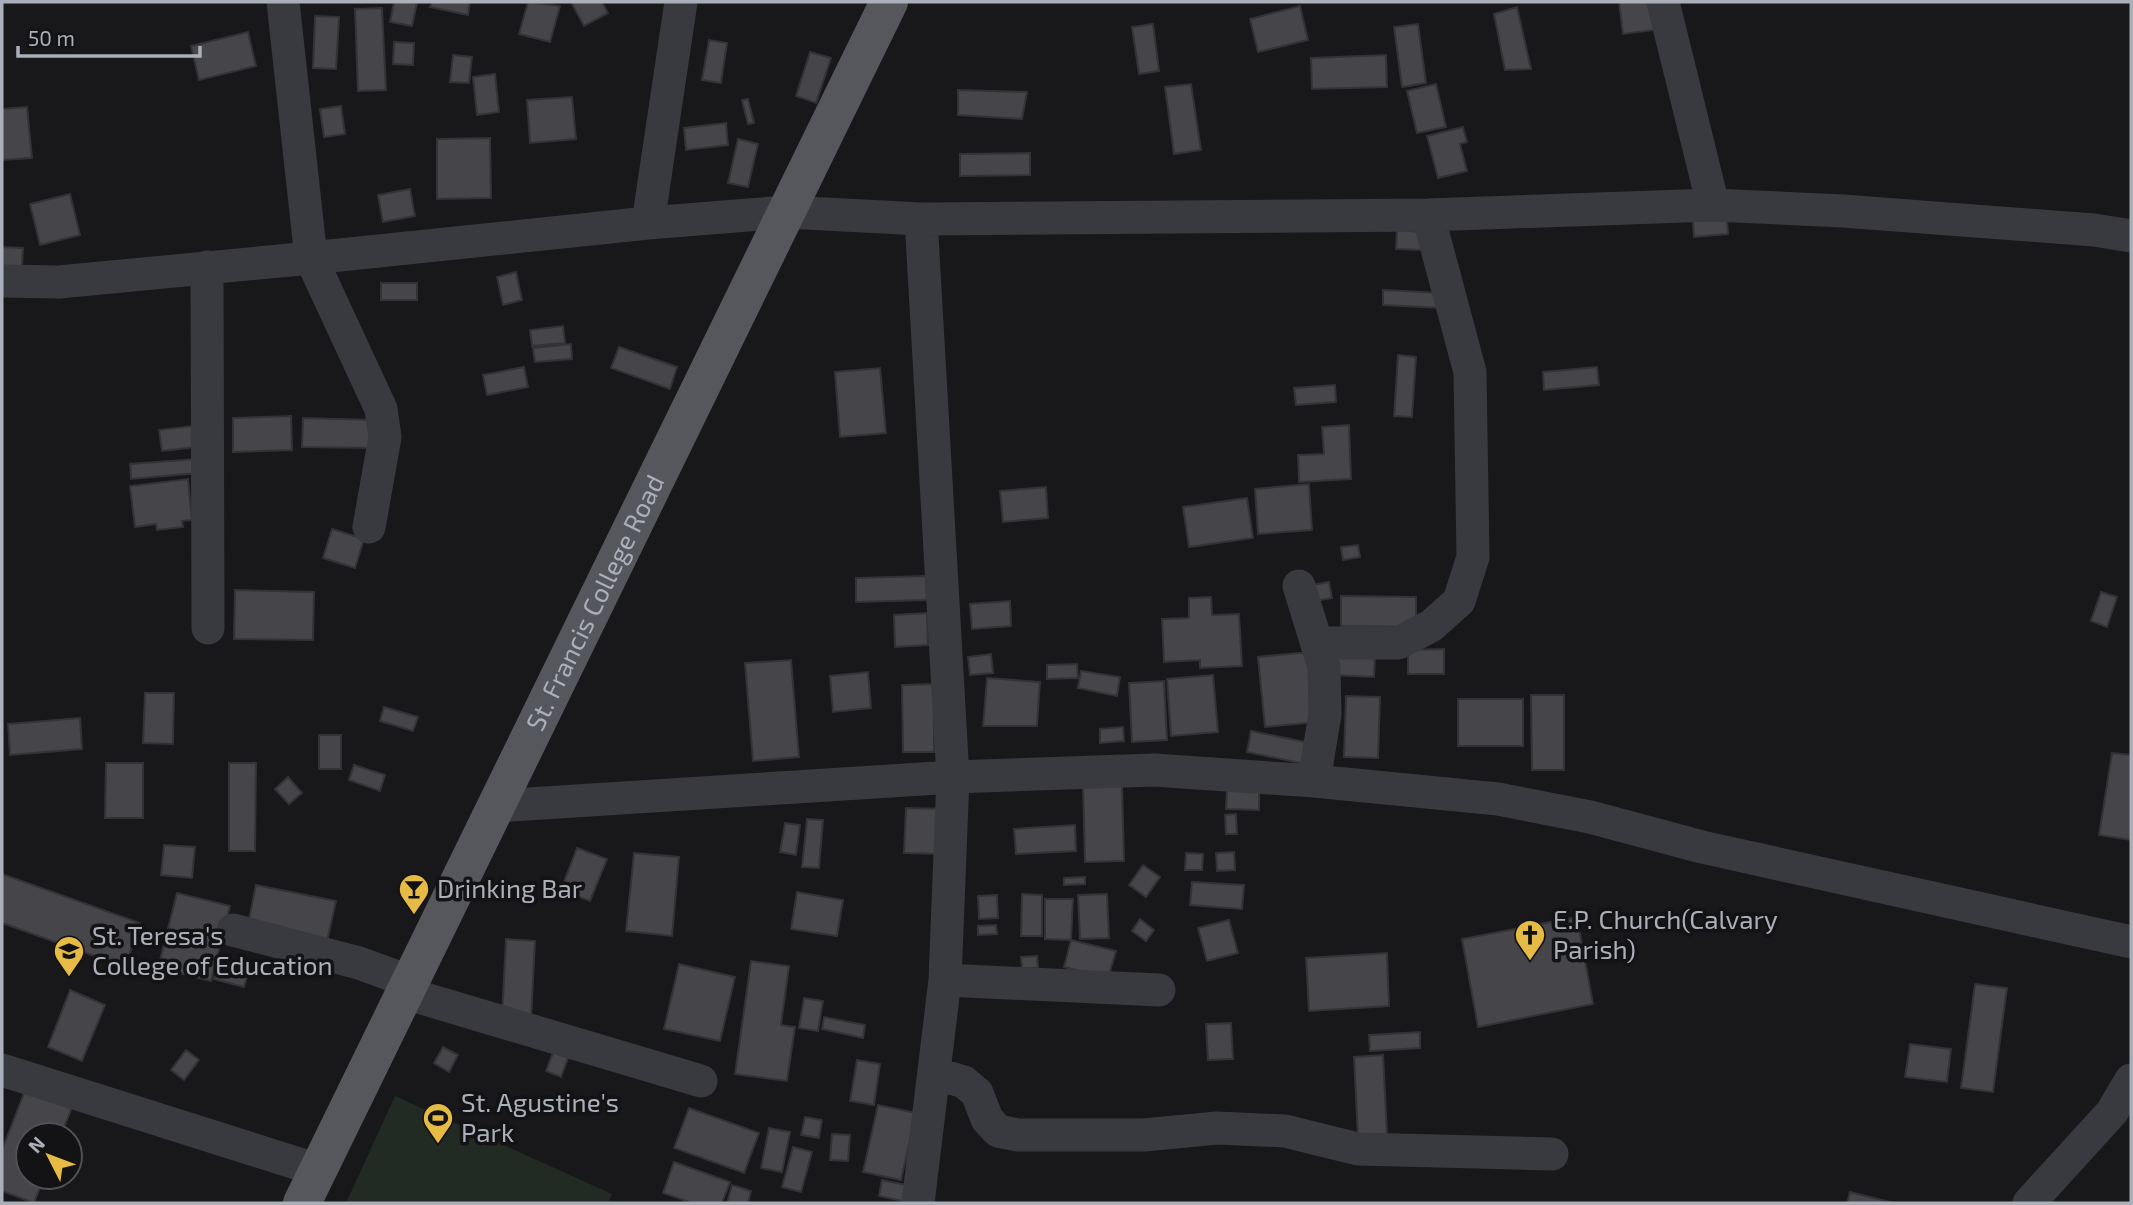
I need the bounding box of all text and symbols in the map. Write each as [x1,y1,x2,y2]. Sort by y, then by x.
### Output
scale bar [18,14,200,58]
text: 50 m [28,25,75,50]
street label: St. Francis College Road [518,469,670,735]
bar icon: Drinking Bar [397,872,431,916]
place label: Drinking Bar [437,872,582,903]
place label: E.P. Church(Calvary Parish) [1553,903,1778,964]
church icon: E.P. Church(Calvary Parish) [1513,918,1547,962]
place label: St. Teresa's College of Education [92,919,333,980]
school or university icon: St. Teresa's College of Education [52,934,86,978]
place label: St. Agustine's Park [461,1086,619,1147]
sports icon: St. Agustine's Park [421,1101,455,1145]
north arrow [14,1121,84,1191]
text: N [23,1131,49,1157]

